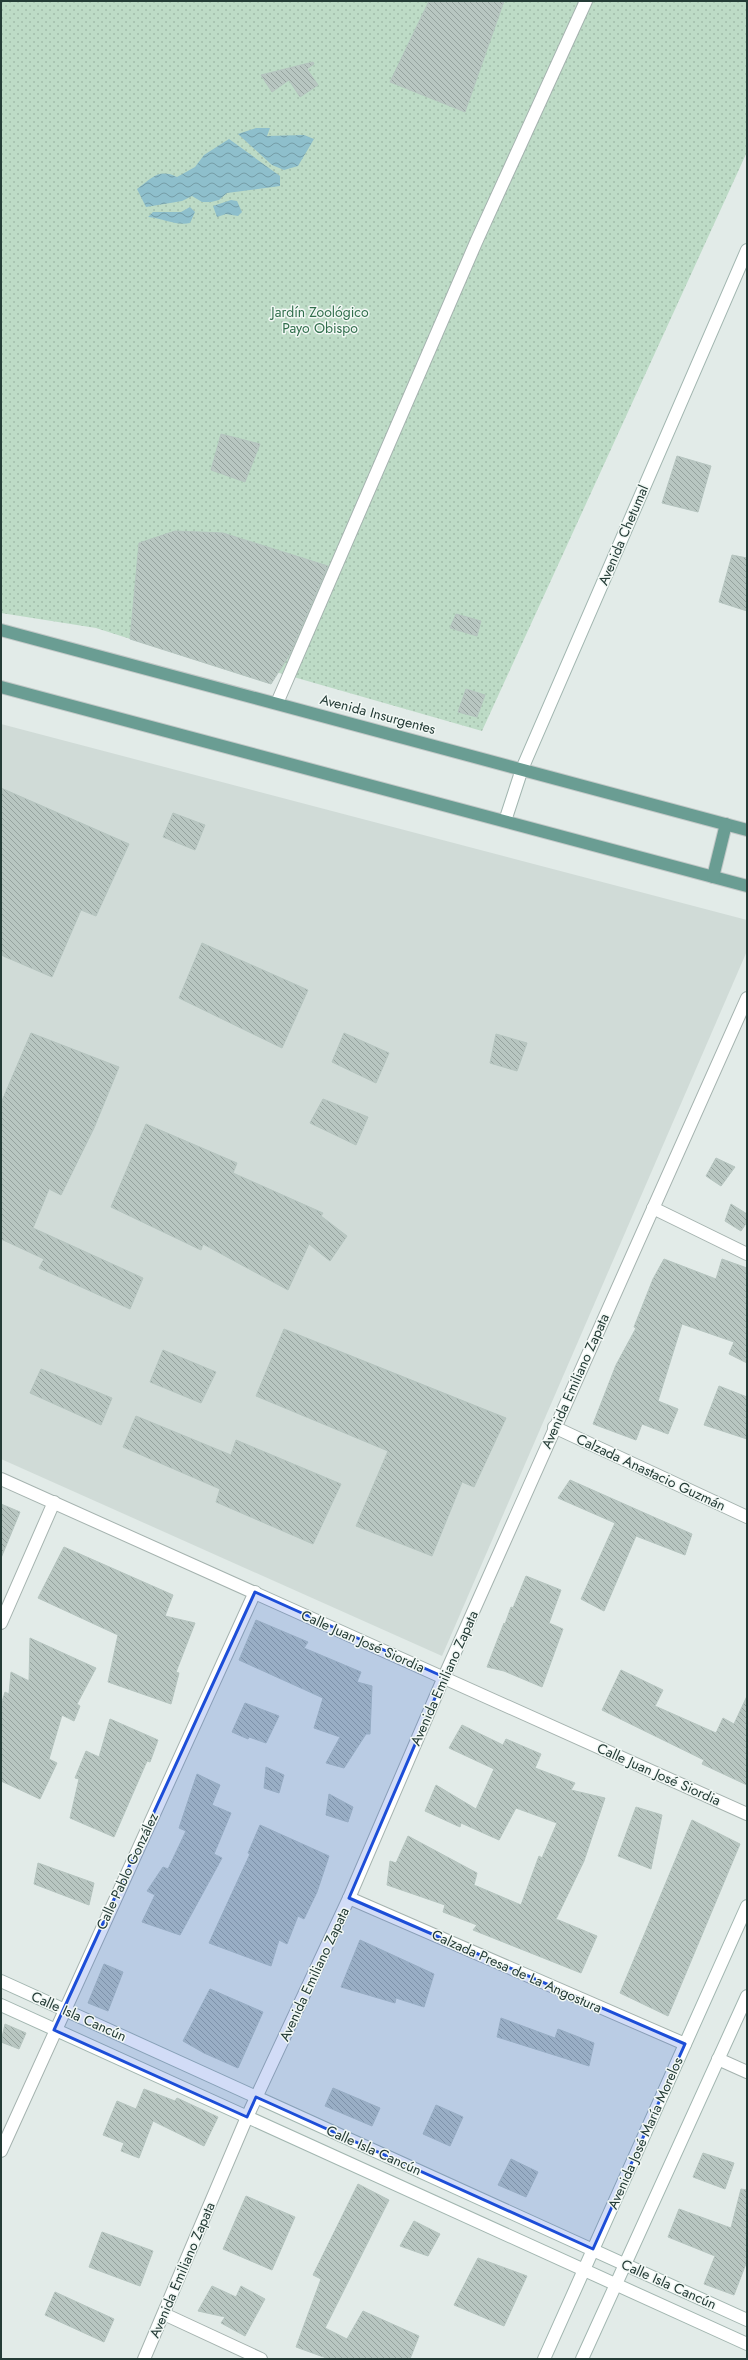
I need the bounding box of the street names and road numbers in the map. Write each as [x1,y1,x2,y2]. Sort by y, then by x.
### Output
street label: Avenida Chetumal [593,482,653,588]
street label: Avenida Insurgentes [318,689,438,739]
street label: Avenida Emiliano Zapata [536,1310,614,1452]
street label: Calzada Anastacio Guzmán [573,1429,729,1515]
street label: Calle Juan José Siordia [298,1605,428,1677]
street label: Avenida Emiliano Zapata [405,1607,483,1749]
street label: Calle Juan José Siordia [594,1738,724,1810]
street label: Calle Pablo González [91,1809,163,1933]
street label: Avenida Emiliano Zapata [274,1904,354,2044]
street label: Calzada Presa de La Angostura [429,1924,605,2018]
street label: Calle Isla Cancún [28,1986,130,2046]
street label: Avenida José María Morelos [602,2054,688,2212]
street label: Calle Isla Cancún [323,2120,425,2180]
street label: Avenida Emiliano Zapata [144,2199,220,2341]
street label: Calle Isla Cancún [618,2254,720,2314]

